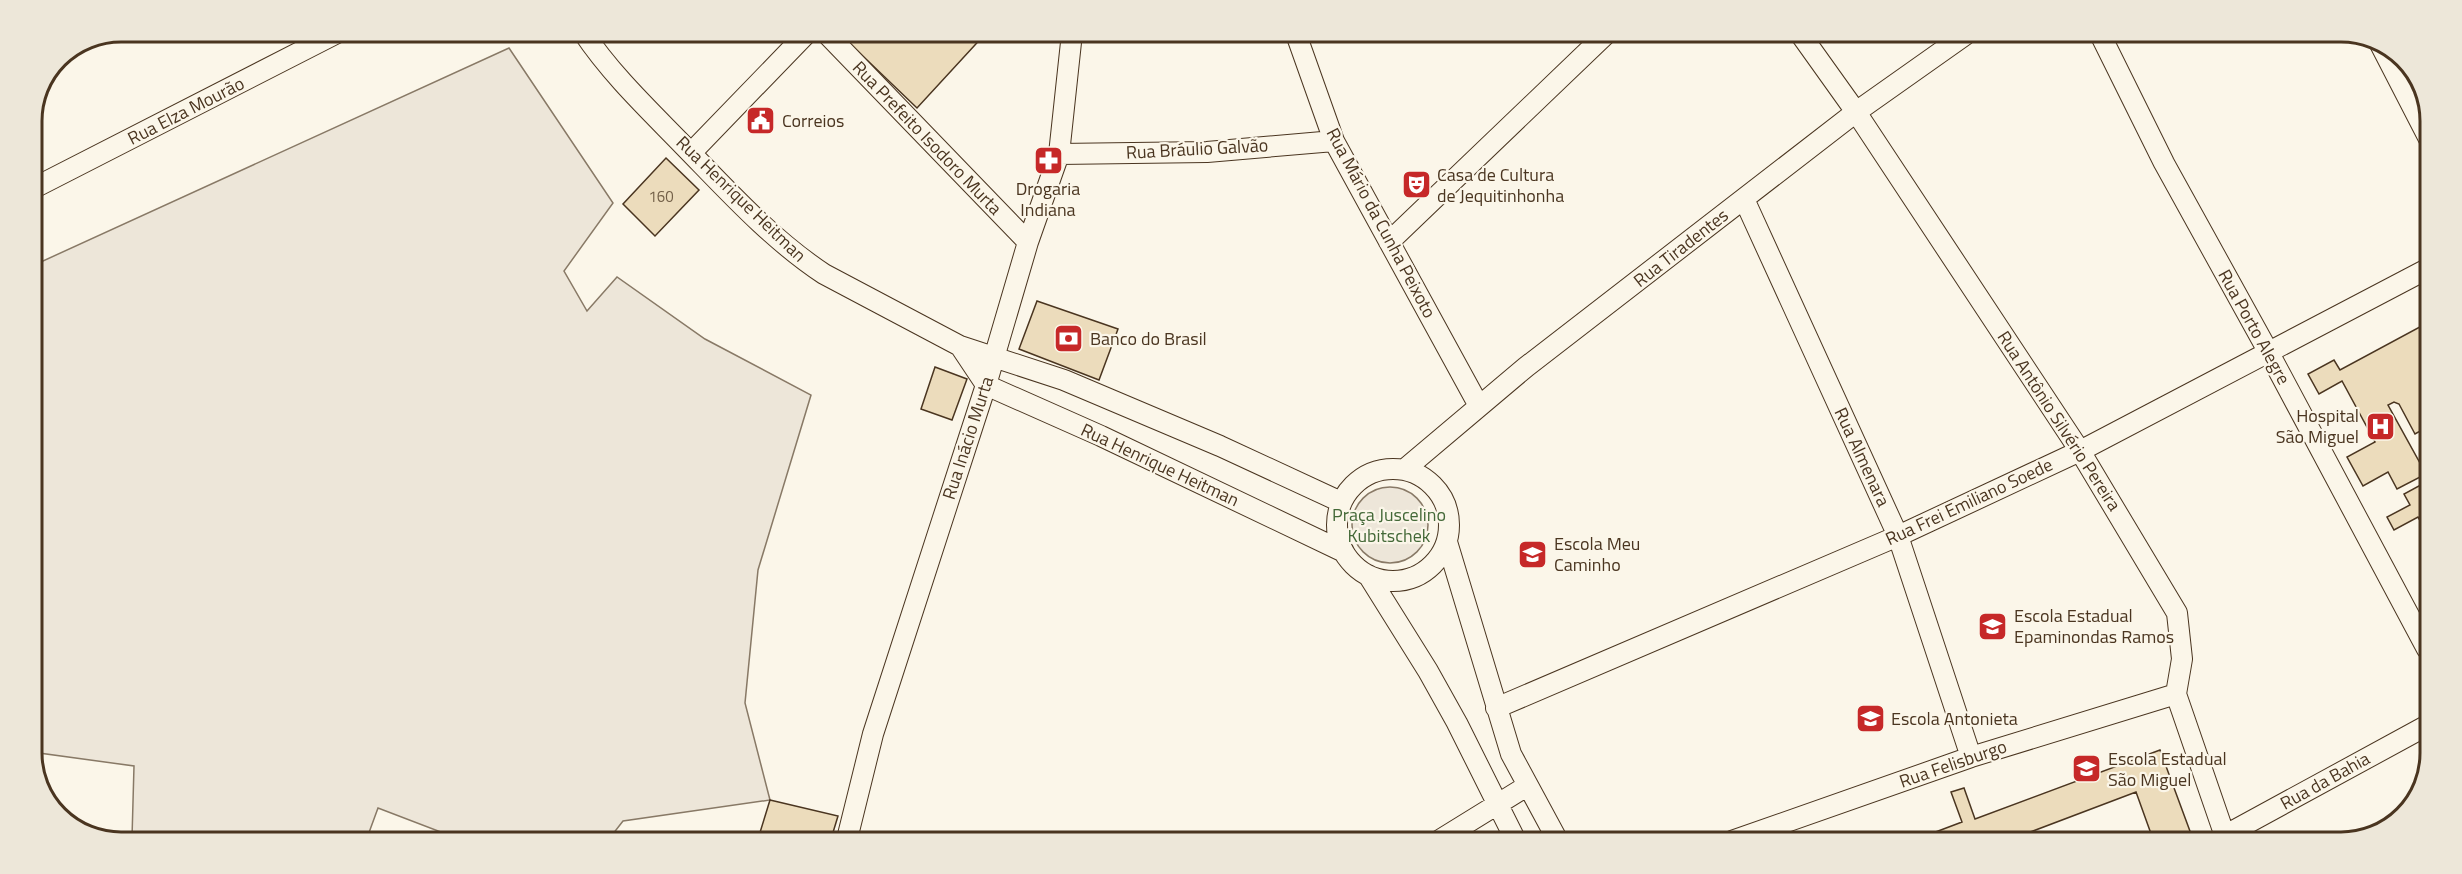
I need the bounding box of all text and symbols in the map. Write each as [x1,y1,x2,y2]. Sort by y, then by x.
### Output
street label: Rua Prefeito Isodoro Murta [846,55,1008,221]
street label: Rua Elza Mourão [123,70,249,152]
public building icon: Correios [745,105,777,137]
place label: Correios [782,107,844,134]
street label: Rua Mário da Cunha Peixoto [1320,123,1443,323]
street label: Rua Henrique Heitman [670,129,813,268]
street label: Rua Bráulio Galvão [1125,131,1269,166]
pharmacy icon: Drogaria Indiana [1032,144,1064,176]
place label: Casa de Cultura de Jequitinhonha [1437,161,1564,209]
theatre icon: Casa de Cultura de Jequitinhonha [1400,169,1432,201]
place label: Drogaria Indiana [1016,175,1080,223]
house number: 160 [648,185,674,208]
street label: Rua Tiradentes [1627,202,1734,293]
street label: Rua Porto Alegre [2212,264,2297,389]
bank icon: Banco do Brasil [1053,323,1085,355]
place label: Banco do Brasil [1090,325,1207,352]
street label: Rua Antônio Silvério Pereira [1991,325,2128,516]
street label: Rua Inácio Murta [935,373,1000,503]
place label: Hospital São Miguel [2276,402,2359,450]
street label: Rua Almenara [1828,403,1897,511]
hospital icon: Hospital São Miguel [2364,410,2396,442]
street label: Rua Henrique Heitman [1077,416,1244,513]
street label: Rua Frei Emiliano Soede [1881,451,2057,552]
park label: Praça Juscelino Kubitschek [1332,501,1446,549]
place label: Escola Meu Caminho [1554,530,1640,578]
school or university icon: Escola Meu Caminho [1517,538,1549,570]
place label: Escola Estadual Epaminondas Ramos [2014,602,2174,650]
school or university icon: Escola Estadual Epaminondas Ramos [1977,610,2009,642]
school or university icon: Escola Antonieta [1854,703,1886,735]
place label: Escola Antonieta [1891,705,2018,732]
street label: Rua Felisburgo [1895,733,2010,795]
place label: Escola Estadual São Miguel [2108,745,2227,793]
street label: Rua da Bahia [2275,745,2375,816]
school or university icon: Escola Estadual São Miguel [2071,753,2103,785]

